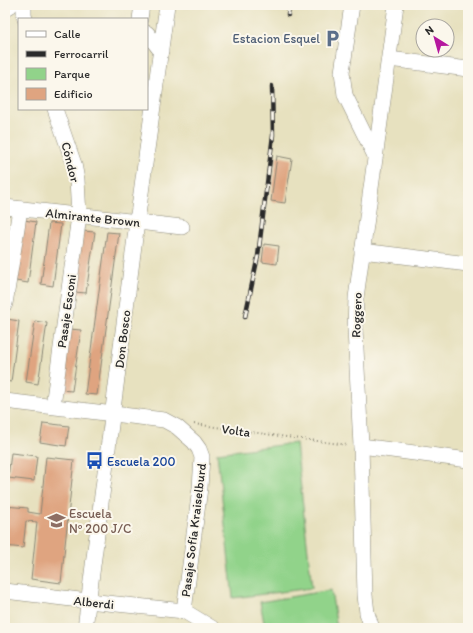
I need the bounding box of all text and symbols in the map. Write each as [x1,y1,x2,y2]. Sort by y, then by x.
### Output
legend [18,18,148,110]
north arrow [415,18,455,58]
text: N [422,23,436,38]
text: Calle [54,27,81,41]
parking icon: Estacion Esquel [323,28,343,48]
place label: Estacion Esquel [232,31,320,46]
text: Ferrocarril [54,47,109,61]
text: Parque [54,67,90,81]
text: Edificio [54,87,93,101]
street label: Cóndor [58,140,83,185]
street label: Almirante Brown [45,205,141,230]
street label: Pasaje Esconi [54,273,79,349]
street label: Roggero [348,292,365,338]
street label: Don Bosco [111,309,134,369]
street label: Volta [221,421,252,440]
bus stop icon: Escuela 200 [84,451,104,471]
place label: Escuela 200 [107,454,175,469]
street label: Pasaje Sofía Kraiselburd [178,462,209,598]
place label: Escuela Nº 200 J/C [69,506,131,536]
school or university icon: Escuela Nº 200 J/C [46,510,66,530]
street label: Alberdi [73,593,115,612]

